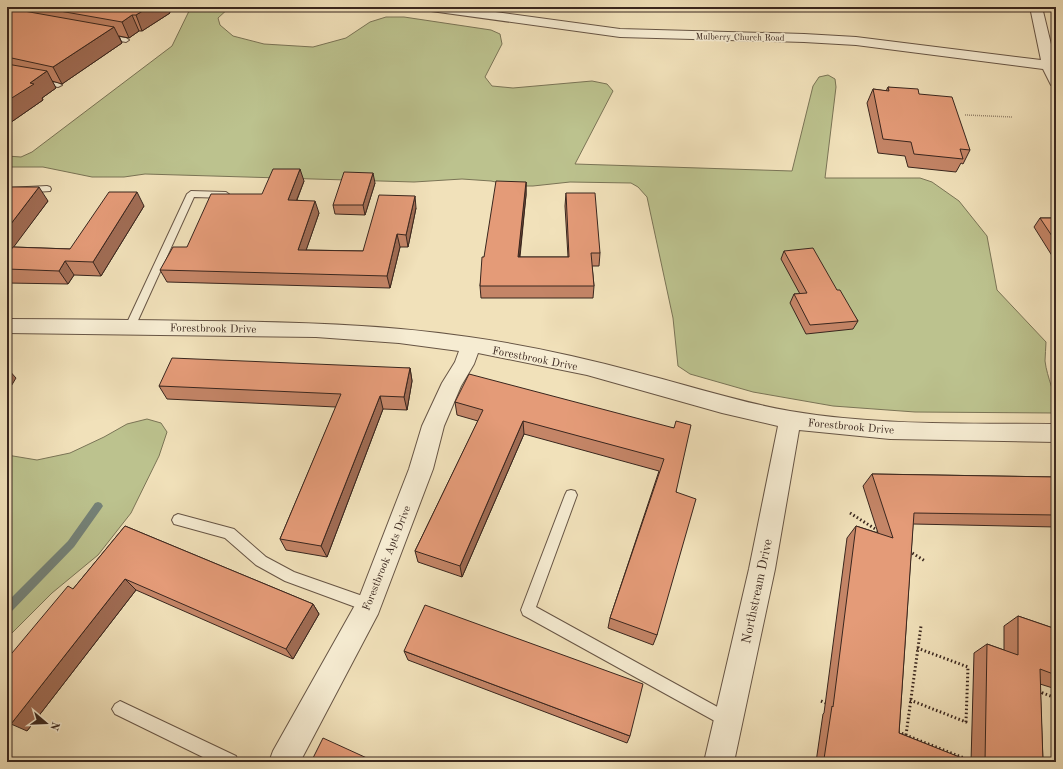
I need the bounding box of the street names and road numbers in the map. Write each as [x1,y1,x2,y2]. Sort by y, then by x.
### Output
street label: Mulberry Church Road [695,32,785,43]
street label: Forestbrook Drive [170,323,256,336]
street label: Forestbrook Drive [491,346,578,373]
street label: Forestbrook Drive [807,418,894,437]
street label: Forestbrook Apts Drive [361,504,414,613]
street label: Northstream Drive [740,538,775,645]

